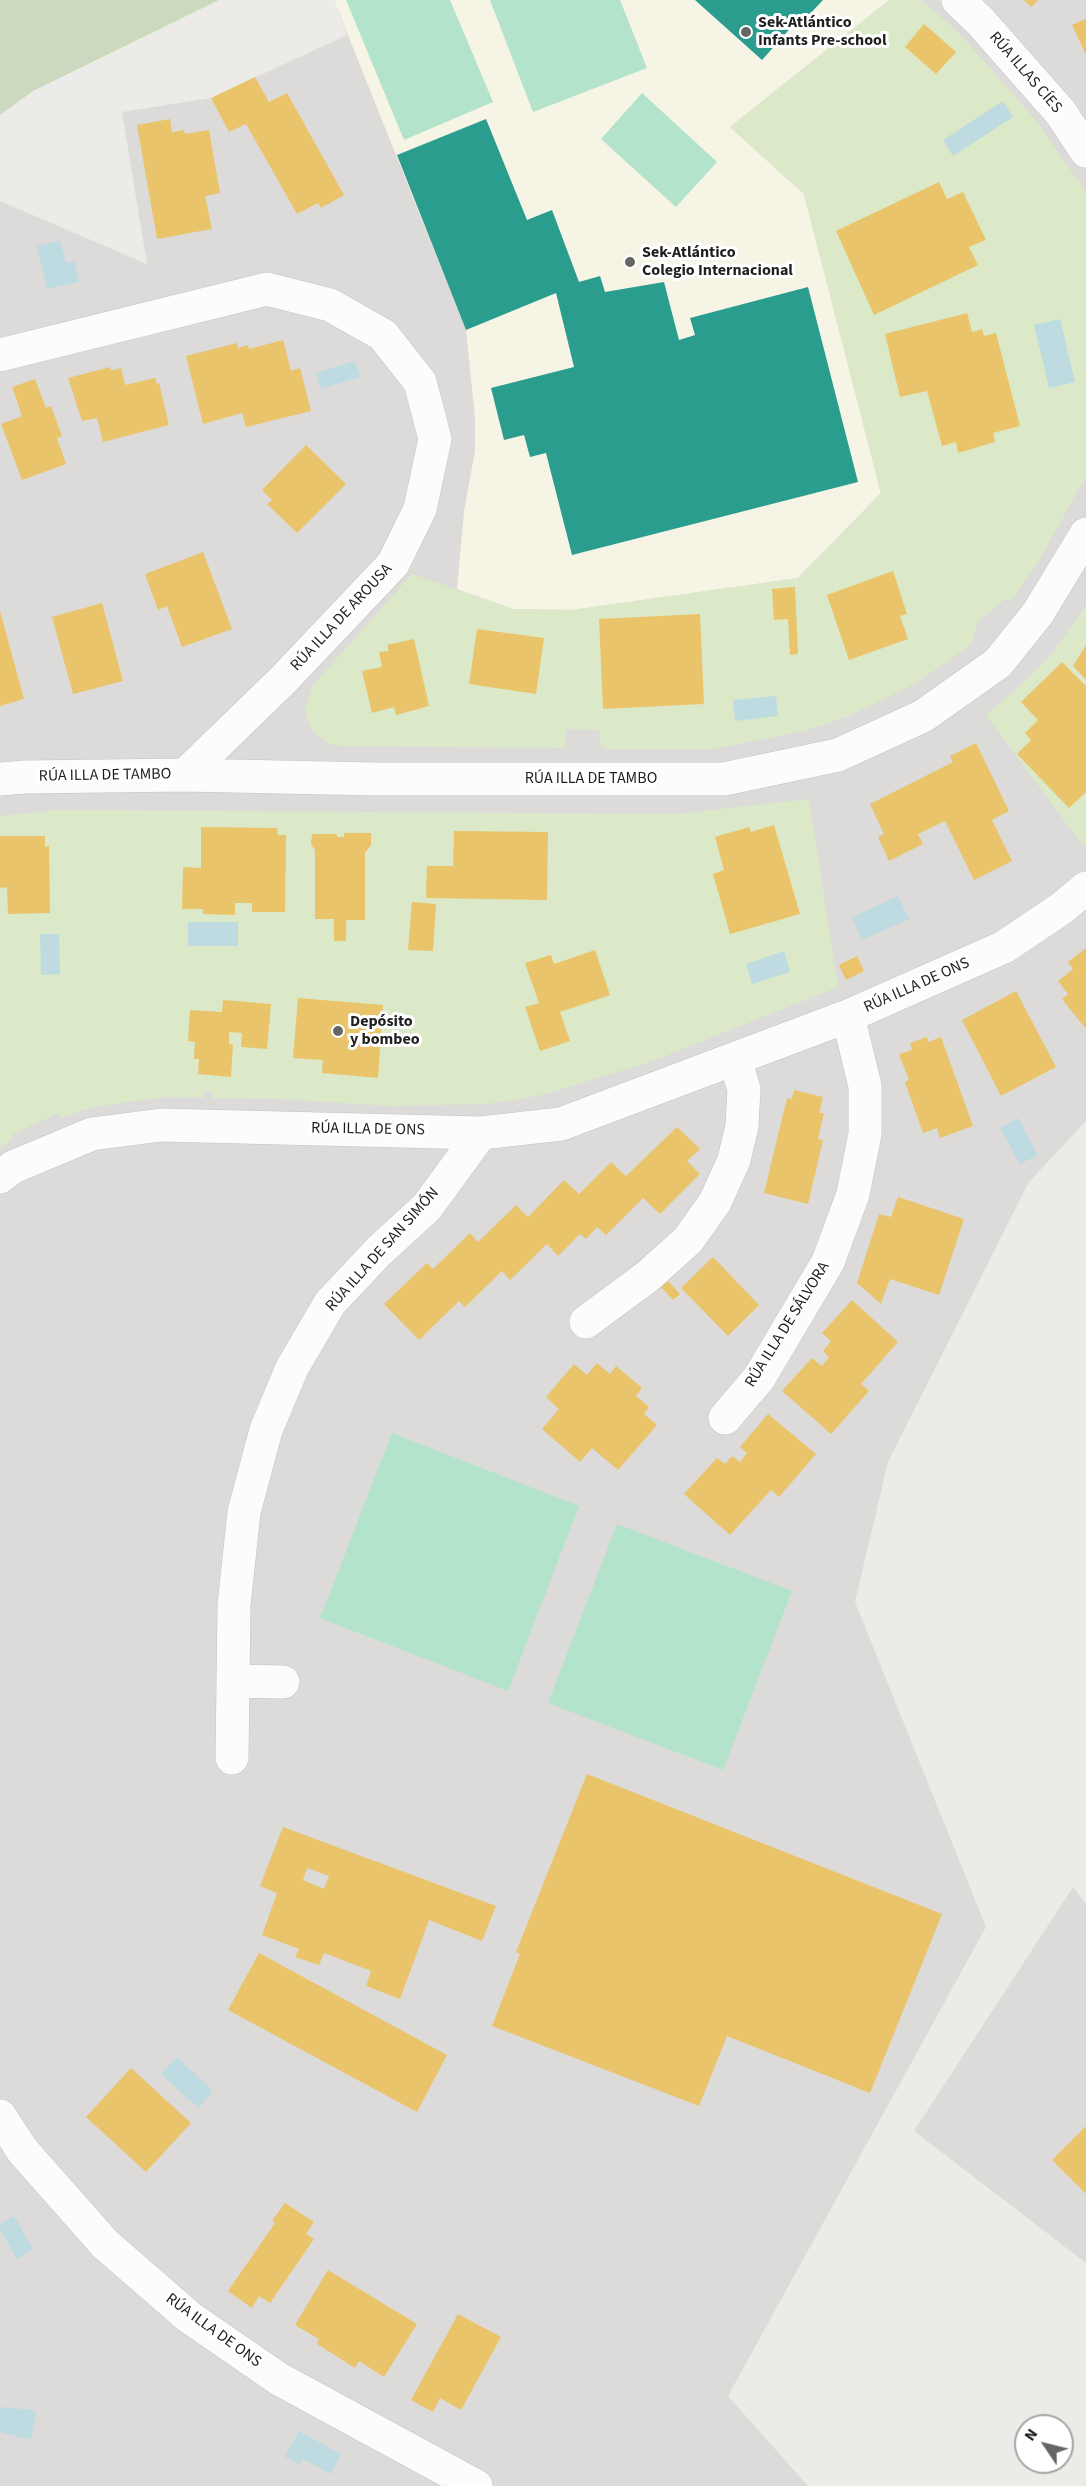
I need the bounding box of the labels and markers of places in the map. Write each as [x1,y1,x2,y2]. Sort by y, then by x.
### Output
place label: Sek-Atlántico Infants Pre-school [758,13,886,51]
marker: Sek-Atlántico Infants Pre-school [739,25,753,39]
place label: Sek-Atlántico Colegio Internacional [642,243,793,281]
marker: Sek-Atlántico Colegio Internacional [623,255,637,269]
place label: Depósito y bombeo [350,1012,420,1050]
marker: Depósito y bombeo [331,1024,345,1038]

